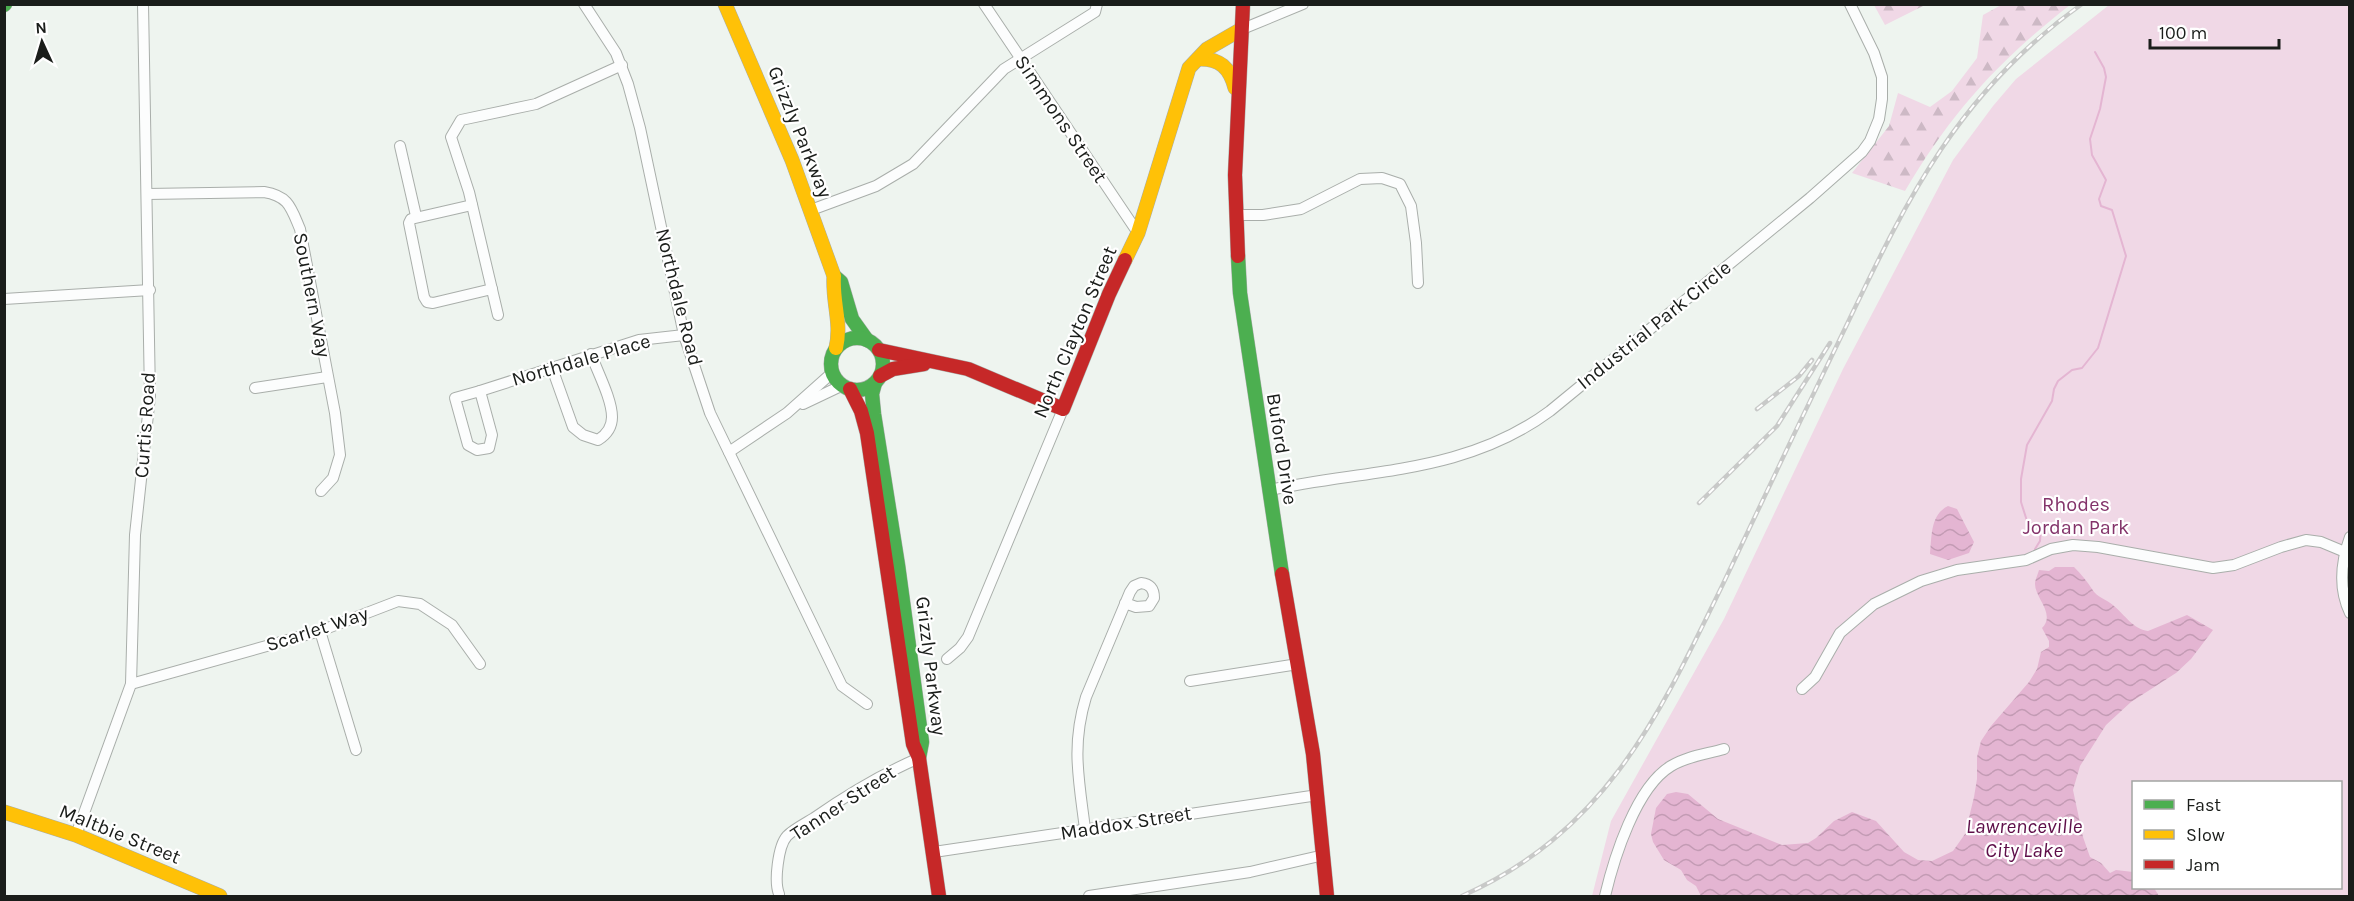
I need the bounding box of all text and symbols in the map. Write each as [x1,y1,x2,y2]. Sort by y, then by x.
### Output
north arrow [12,12,72,72]
scale bar [2150,12,2279,50]
text: N [35,18,47,37]
text: 100 m [2159,22,2207,44]
street label: Simmons Street [1010,51,1112,187]
street label: Grizzly Parkway [763,63,837,201]
street label: Northdale Road [651,226,707,368]
street label: Southern Way [289,231,335,359]
street label: North Clayton Street [1028,242,1122,421]
street label: Industrial Park Circle [1572,256,1736,394]
street label: Northdale Place [509,329,653,391]
street label: Curtis Road [130,371,160,479]
street label: Buford Drive [1262,391,1302,507]
park label: Rhodes Jordan Park [2023,493,2129,539]
street label: Grizzly Parkway [911,595,951,737]
street label: Scarlet Way [263,602,371,656]
street label: Tanner Street [786,760,900,845]
legend [2132,781,2342,889]
text: Fast [2186,794,2221,816]
street label: Maltbie Street [56,799,184,869]
street label: Maddox Street [1059,801,1194,845]
water label: Lawrenceville City Lake [1966,814,2082,862]
text: Slow [2186,824,2225,846]
text: Jam [2186,854,2220,876]

